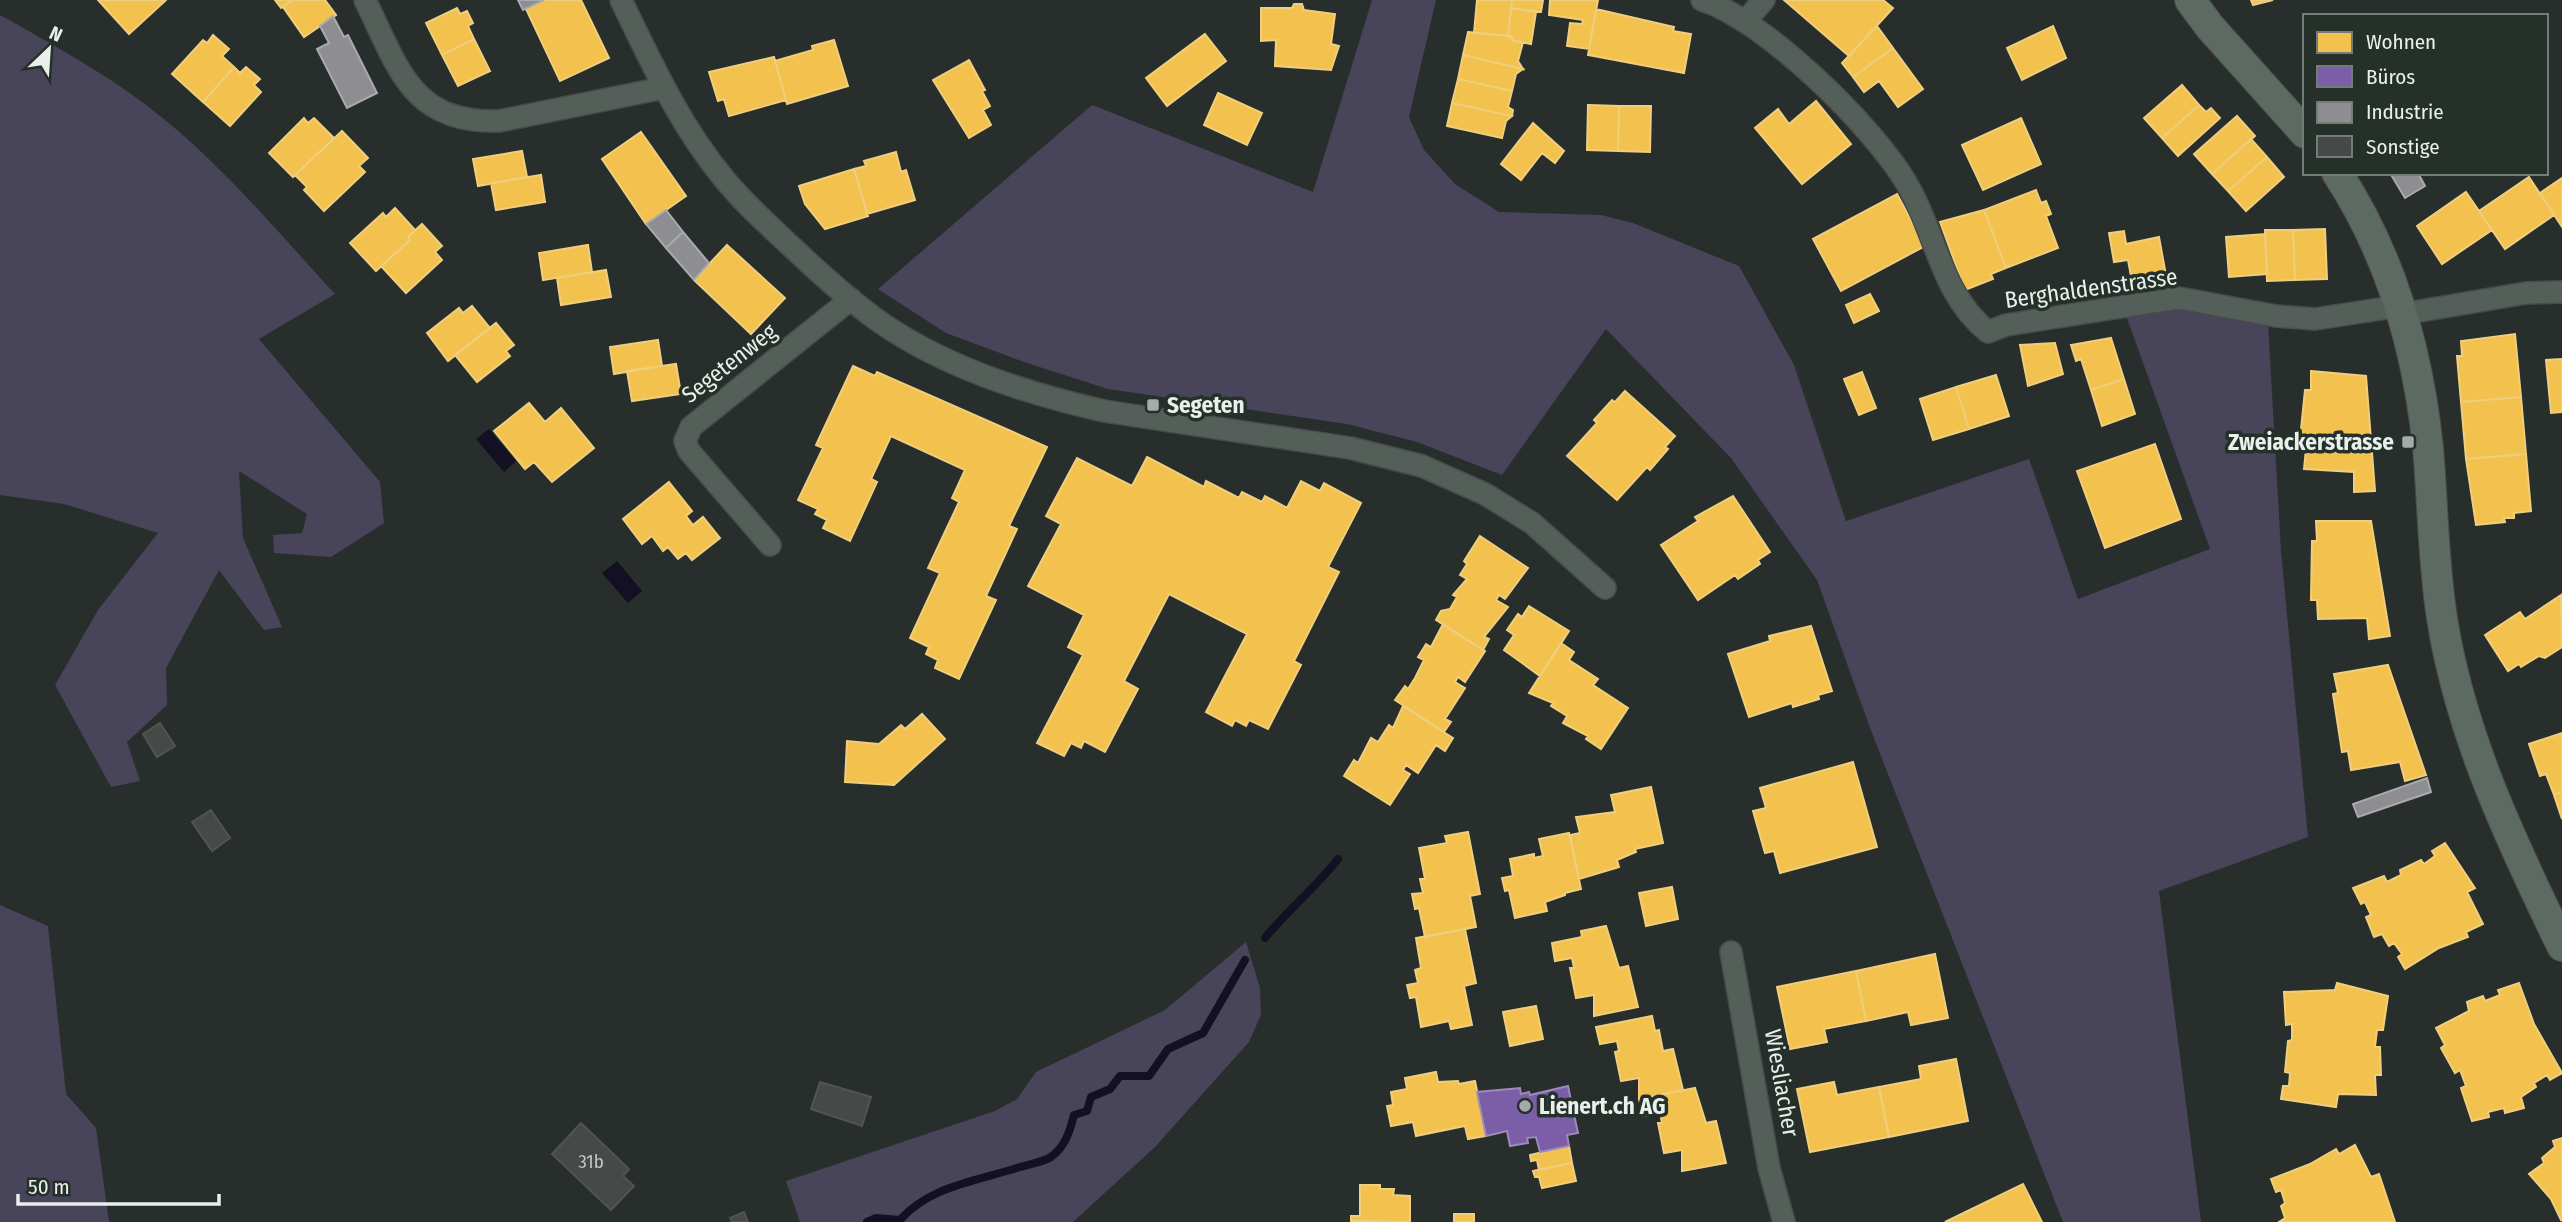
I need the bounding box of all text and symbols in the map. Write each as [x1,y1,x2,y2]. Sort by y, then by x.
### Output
north arrow [14,14,84,84]
legend [2303,14,2548,175]
text: N [46,21,66,47]
text: Wohnen [2366,29,2436,55]
text: Büros [2366,64,2415,90]
text: Industrie [2366,99,2444,125]
text: Sonstige [2366,134,2440,160]
street label: Berghaldenstrasse [2003,262,2179,314]
street label: Segetenweg [676,317,782,409]
place label: Segeten [1167,391,1245,419]
marker: Segeten [1145,397,1161,413]
place label: Zweiackerstrasse [2228,428,2394,456]
marker: Zweiackerstrasse [2400,434,2416,450]
street label: Wiesliacher [1759,1027,1805,1139]
place label: Lienert.ch AG [1539,1092,1665,1120]
marker: Lienert.ch AG [1517,1098,1533,1114]
house number: 31b [578,1150,604,1173]
scale bar [18,1162,219,1206]
text: 50 m [28,1174,70,1200]

